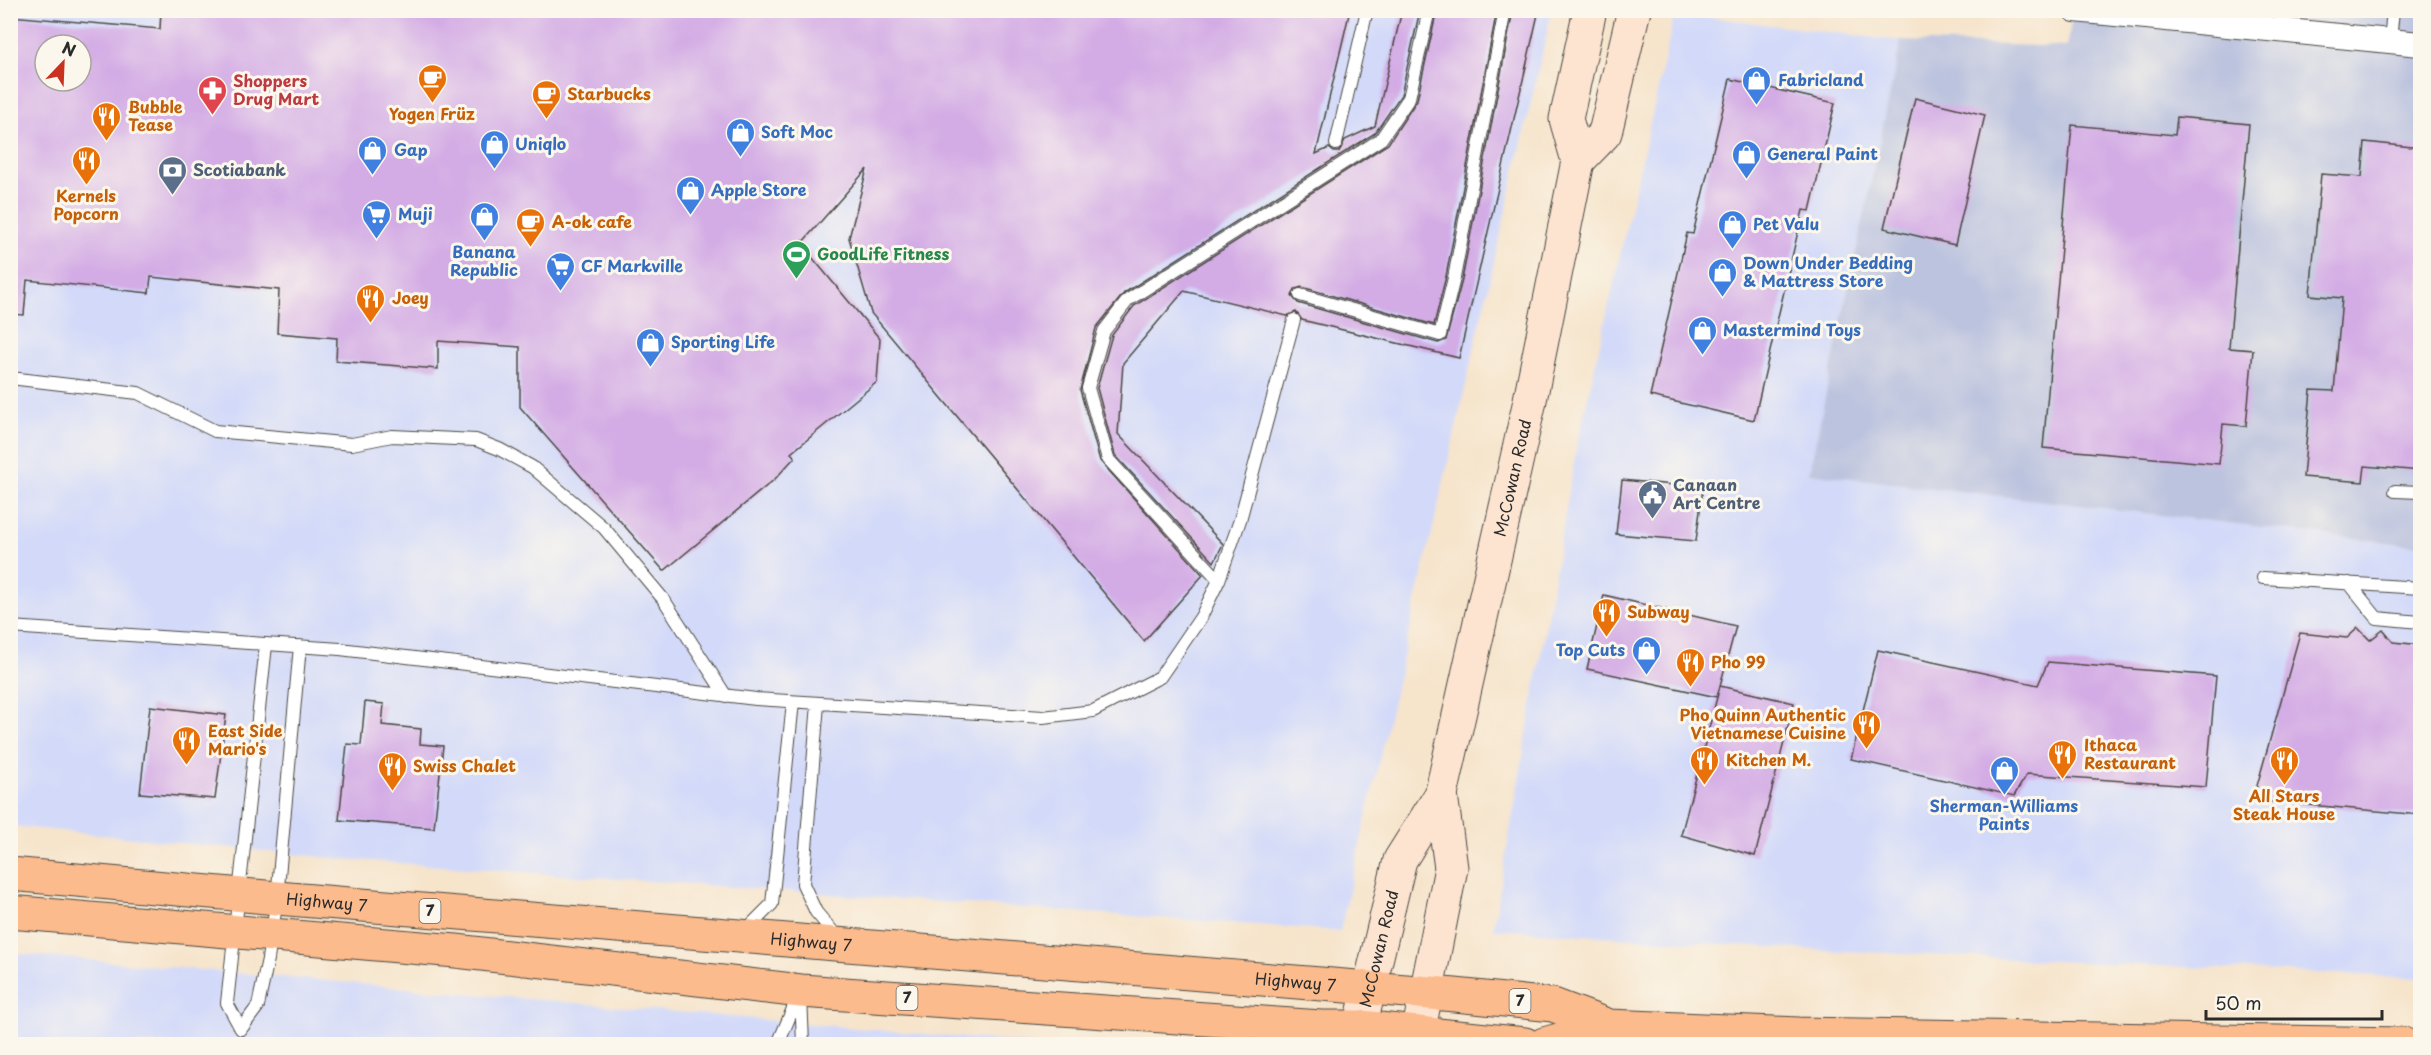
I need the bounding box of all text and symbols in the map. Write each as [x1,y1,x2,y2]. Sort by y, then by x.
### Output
north arrow [33,33,93,93]
text: N [59,35,80,62]
cafe icon: Yogen Früz [416,62,448,104]
shop icon: Fabricland [1741,64,1773,106]
place label: Fabricland [1778,67,1864,91]
place label: Shoppers Drug Mart [233,68,320,110]
pharmacy icon: Shoppers Drug Mart [196,74,228,116]
cafe icon: Starbucks [530,78,562,120]
place label: Starbucks [567,81,651,105]
place label: Bubble Tease [128,94,183,136]
restaurant icon: Bubble Tease [91,100,123,142]
place label: Yogen Früz [389,101,475,125]
shop icon: Soft Moc [724,116,756,158]
place label: Soft Moc [761,119,833,143]
shop icon: Uniqlo [478,128,510,170]
place label: Uniqlo [515,131,566,155]
shop icon: Gap [357,134,389,176]
place label: Gap [394,137,428,161]
shop icon: General Paint [1730,138,1762,180]
place label: General Paint [1767,141,1878,165]
restaurant icon: Kernels Popcorn [70,144,102,186]
bank icon: Scotiabank [156,154,188,196]
place label: Scotiabank [193,157,286,181]
shop icon: Apple Store [674,174,706,216]
place label: Apple Store [711,177,807,201]
place label: Kernels Popcorn [53,183,119,225]
supermarket icon: Muji [361,198,393,240]
shop icon: Banana Republic [468,200,500,242]
place label: Muji [398,201,433,225]
cafe icon: A-ok cafe [515,206,547,248]
shop icon: Pet Valu [1716,208,1748,250]
place label: A-ok cafe [552,209,632,233]
place label: Pet Valu [1753,211,1819,235]
sports icon: GoodLife Fitness [780,238,812,280]
place label: Banana Republic [450,239,518,281]
place label: GoodLife Fitness [817,241,949,265]
supermarket icon: CF Markville [544,250,576,292]
place label: Down Under Bedding & Mattress Store [1743,250,1913,292]
place label: CF Markville [581,253,683,277]
shop icon: Down Under Bedding & Mattress Store [1706,256,1738,298]
restaurant icon: Joey [355,282,387,324]
place label: Joey [392,285,429,309]
shop icon: Mastermind Toys [1686,314,1718,356]
place label: Mastermind Toys [1723,317,1861,341]
shop icon: Sporting Life [634,326,666,368]
place label: Sporting Life [671,329,775,353]
street label: McCowan Road [1487,417,1536,539]
place label: Canaan Art Centre [1672,472,1761,514]
public building icon: Canaan Art Centre [1636,478,1668,520]
restaurant icon: Subway [1590,596,1622,638]
place label: Subway [1627,599,1690,623]
shop icon: Top Cuts [1630,634,1662,676]
place label: Top Cuts [1556,637,1625,661]
restaurant icon: Pho 99 [1674,646,1706,688]
place label: Pho 99 [1711,649,1766,673]
place label: Pho Quinn Authentic Vietnamese Cuisine [1680,702,1846,744]
restaurant icon: Pho Quinn Authentic Vietnamese Cuisine [1851,708,1883,750]
place label: East Side Mario's [208,718,283,760]
restaurant icon: East Side Mario's [171,724,203,766]
place label: Ithaca Restaurant [2084,732,2176,774]
restaurant icon: Ithaca Restaurant [2047,738,2079,780]
restaurant icon: Kitchen M. [1689,744,1721,786]
restaurant icon: All Stars Steak House [2268,744,2300,786]
place label: Kitchen M. [1726,747,1811,771]
restaurant icon: Swiss Chalet [376,750,408,792]
place label: Swiss Chalet [413,753,516,777]
shop icon: Sherman-Williams Paints [1988,754,2020,796]
place label: All Stars Steak House [2233,783,2335,825]
place label: Sherman-Williams Paints [1930,793,2078,835]
street label: Highway 7 [285,886,368,916]
street label: McCowan Road [1352,887,1403,1010]
road number: 7 [420,899,440,923]
street label: Highway 7 [770,926,853,956]
street label: Highway 7 [1254,966,1337,996]
scale bar [2206,983,2382,1021]
road number: 7 [896,986,918,1010]
road number: 7 [1510,989,1530,1013]
text: 50 m [2215,989,2262,1016]

